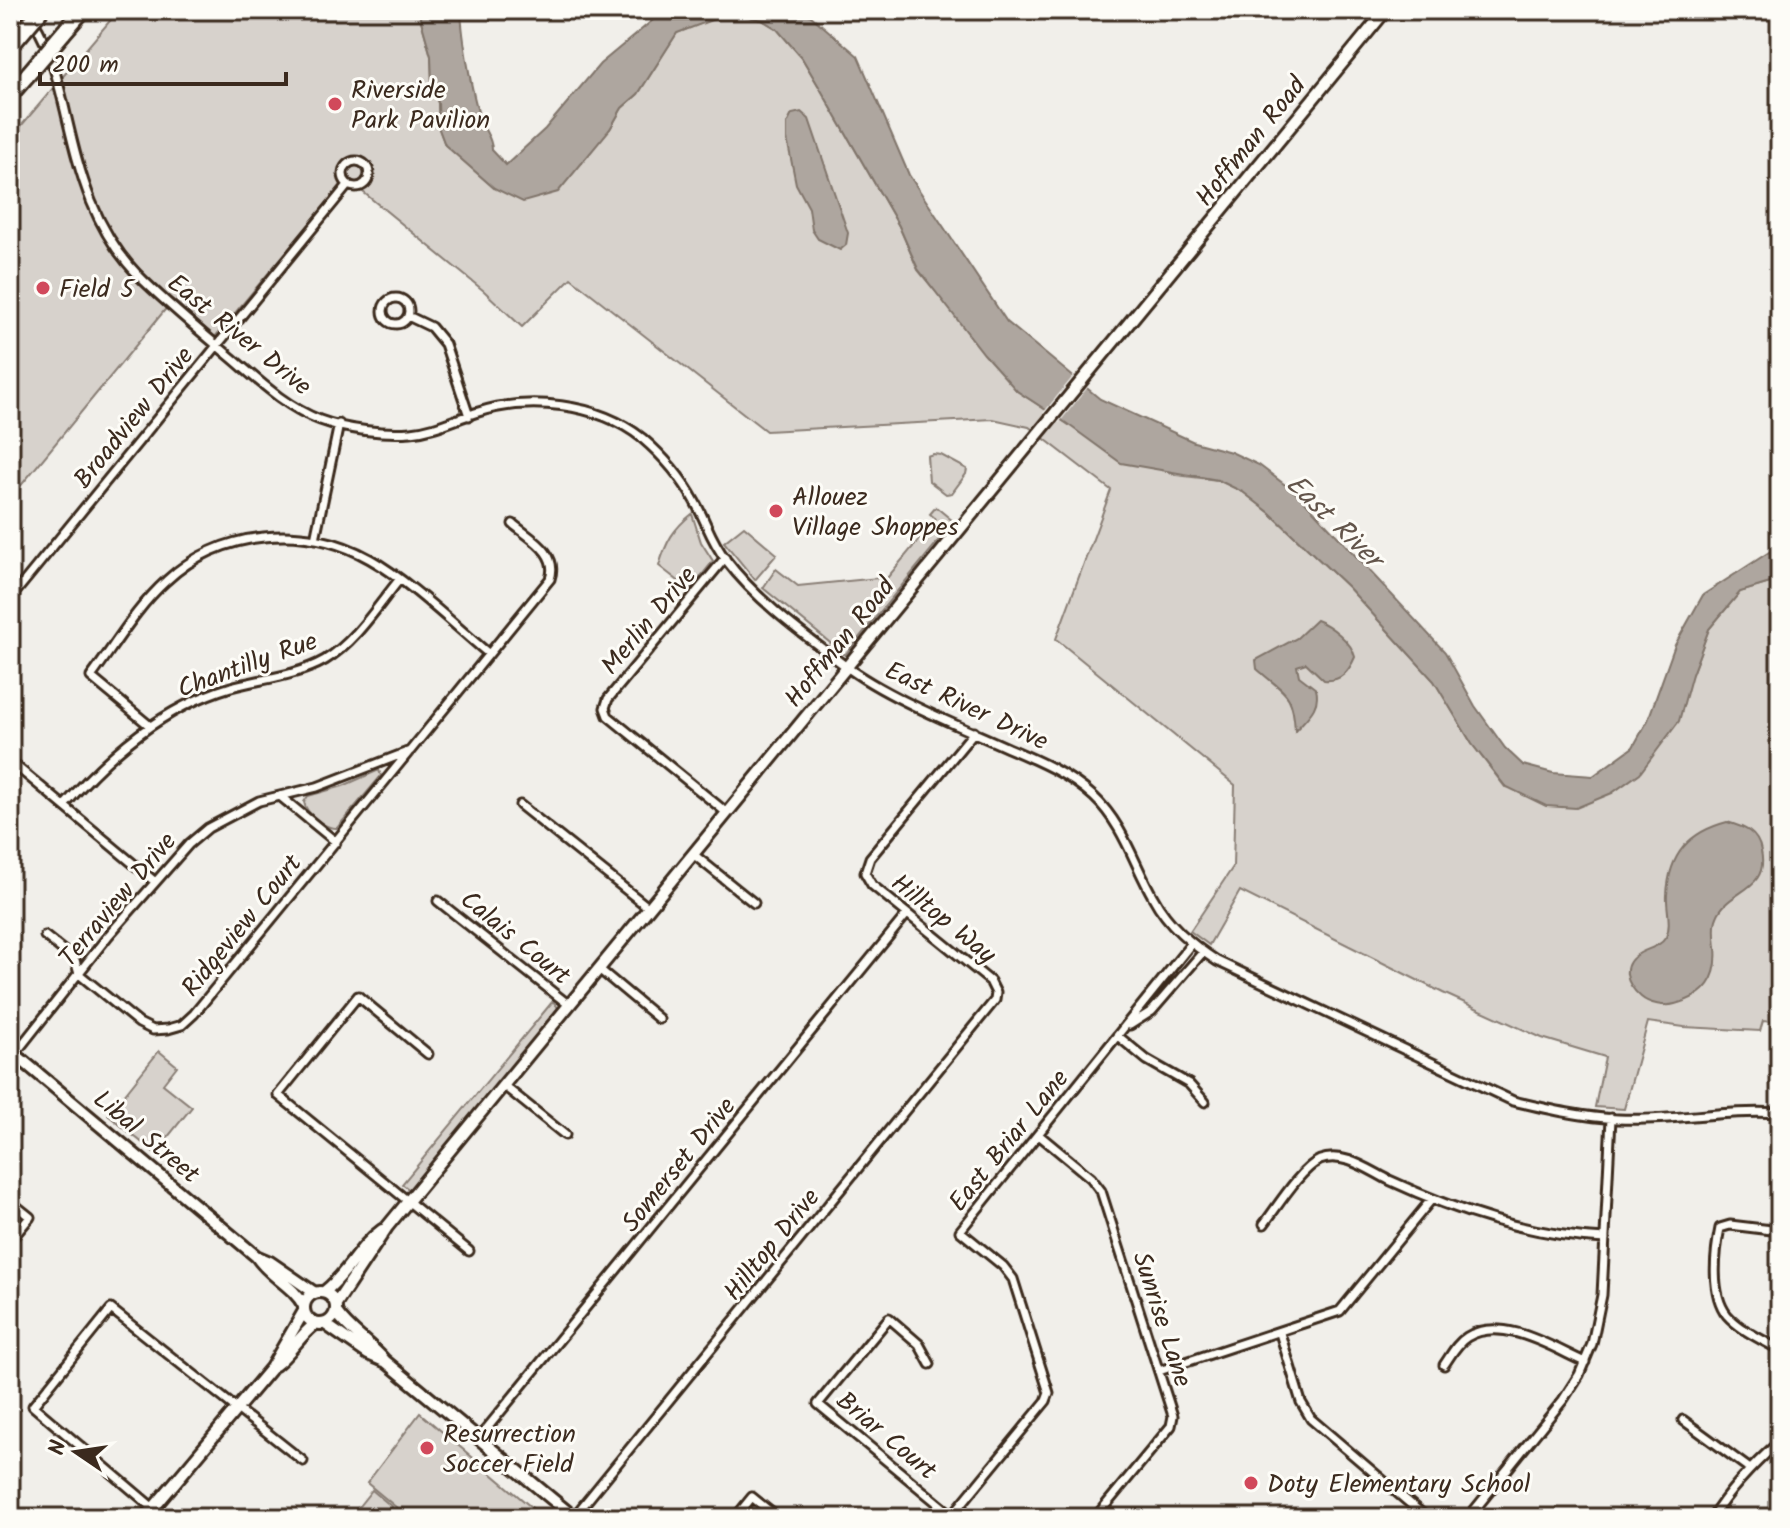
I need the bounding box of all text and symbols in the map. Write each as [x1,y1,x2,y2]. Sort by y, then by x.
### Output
scale bar [40,36,286,86]
text: 200 m [52,46,119,85]
street label: Hoffman Road [1185,67,1318,217]
place label: Riverside Park Pavilion [351,70,490,142]
marker: Riverside Park Pavilion [326,95,344,113]
street label: East River Drive [157,264,321,408]
place label: Field 5 [59,269,136,311]
marker: Field 5 [34,279,52,297]
street label: Broadview Drive [64,338,206,499]
water label: East River [1274,464,1396,584]
place label: Allouez Village Shoppes [792,477,959,549]
marker: Allouez Village Shoppes [767,502,785,520]
street label: Merlin Drive [591,557,708,685]
street label: Hoffman Road [774,568,907,718]
street label: Chantilly Rue [172,621,324,711]
street label: East River Drive [877,651,1055,763]
street label: Terraview Drive [49,823,188,977]
street label: Ridgeview Court [172,845,314,1007]
street label: Hilltop Way [881,864,1005,976]
street label: Calais Court [450,881,580,997]
street label: East Briar Lane [939,1060,1081,1222]
street label: Libal Street [83,1080,209,1196]
street label: Somerset Drive [612,1088,748,1242]
street label: Hilltop Drive [714,1179,832,1311]
street label: Sunrise Lane [1119,1246,1203,1393]
street label: Briar Court [826,1382,946,1492]
north arrow [36,1412,116,1492]
place label: Resurrection Soccer Field [443,1414,576,1486]
text: N [40,1437,78,1459]
marker: Resurrection Soccer Field [418,1439,436,1457]
place label: Doty Elementary School [1267,1464,1530,1506]
marker: Doty Elementary School [1242,1474,1260,1492]

